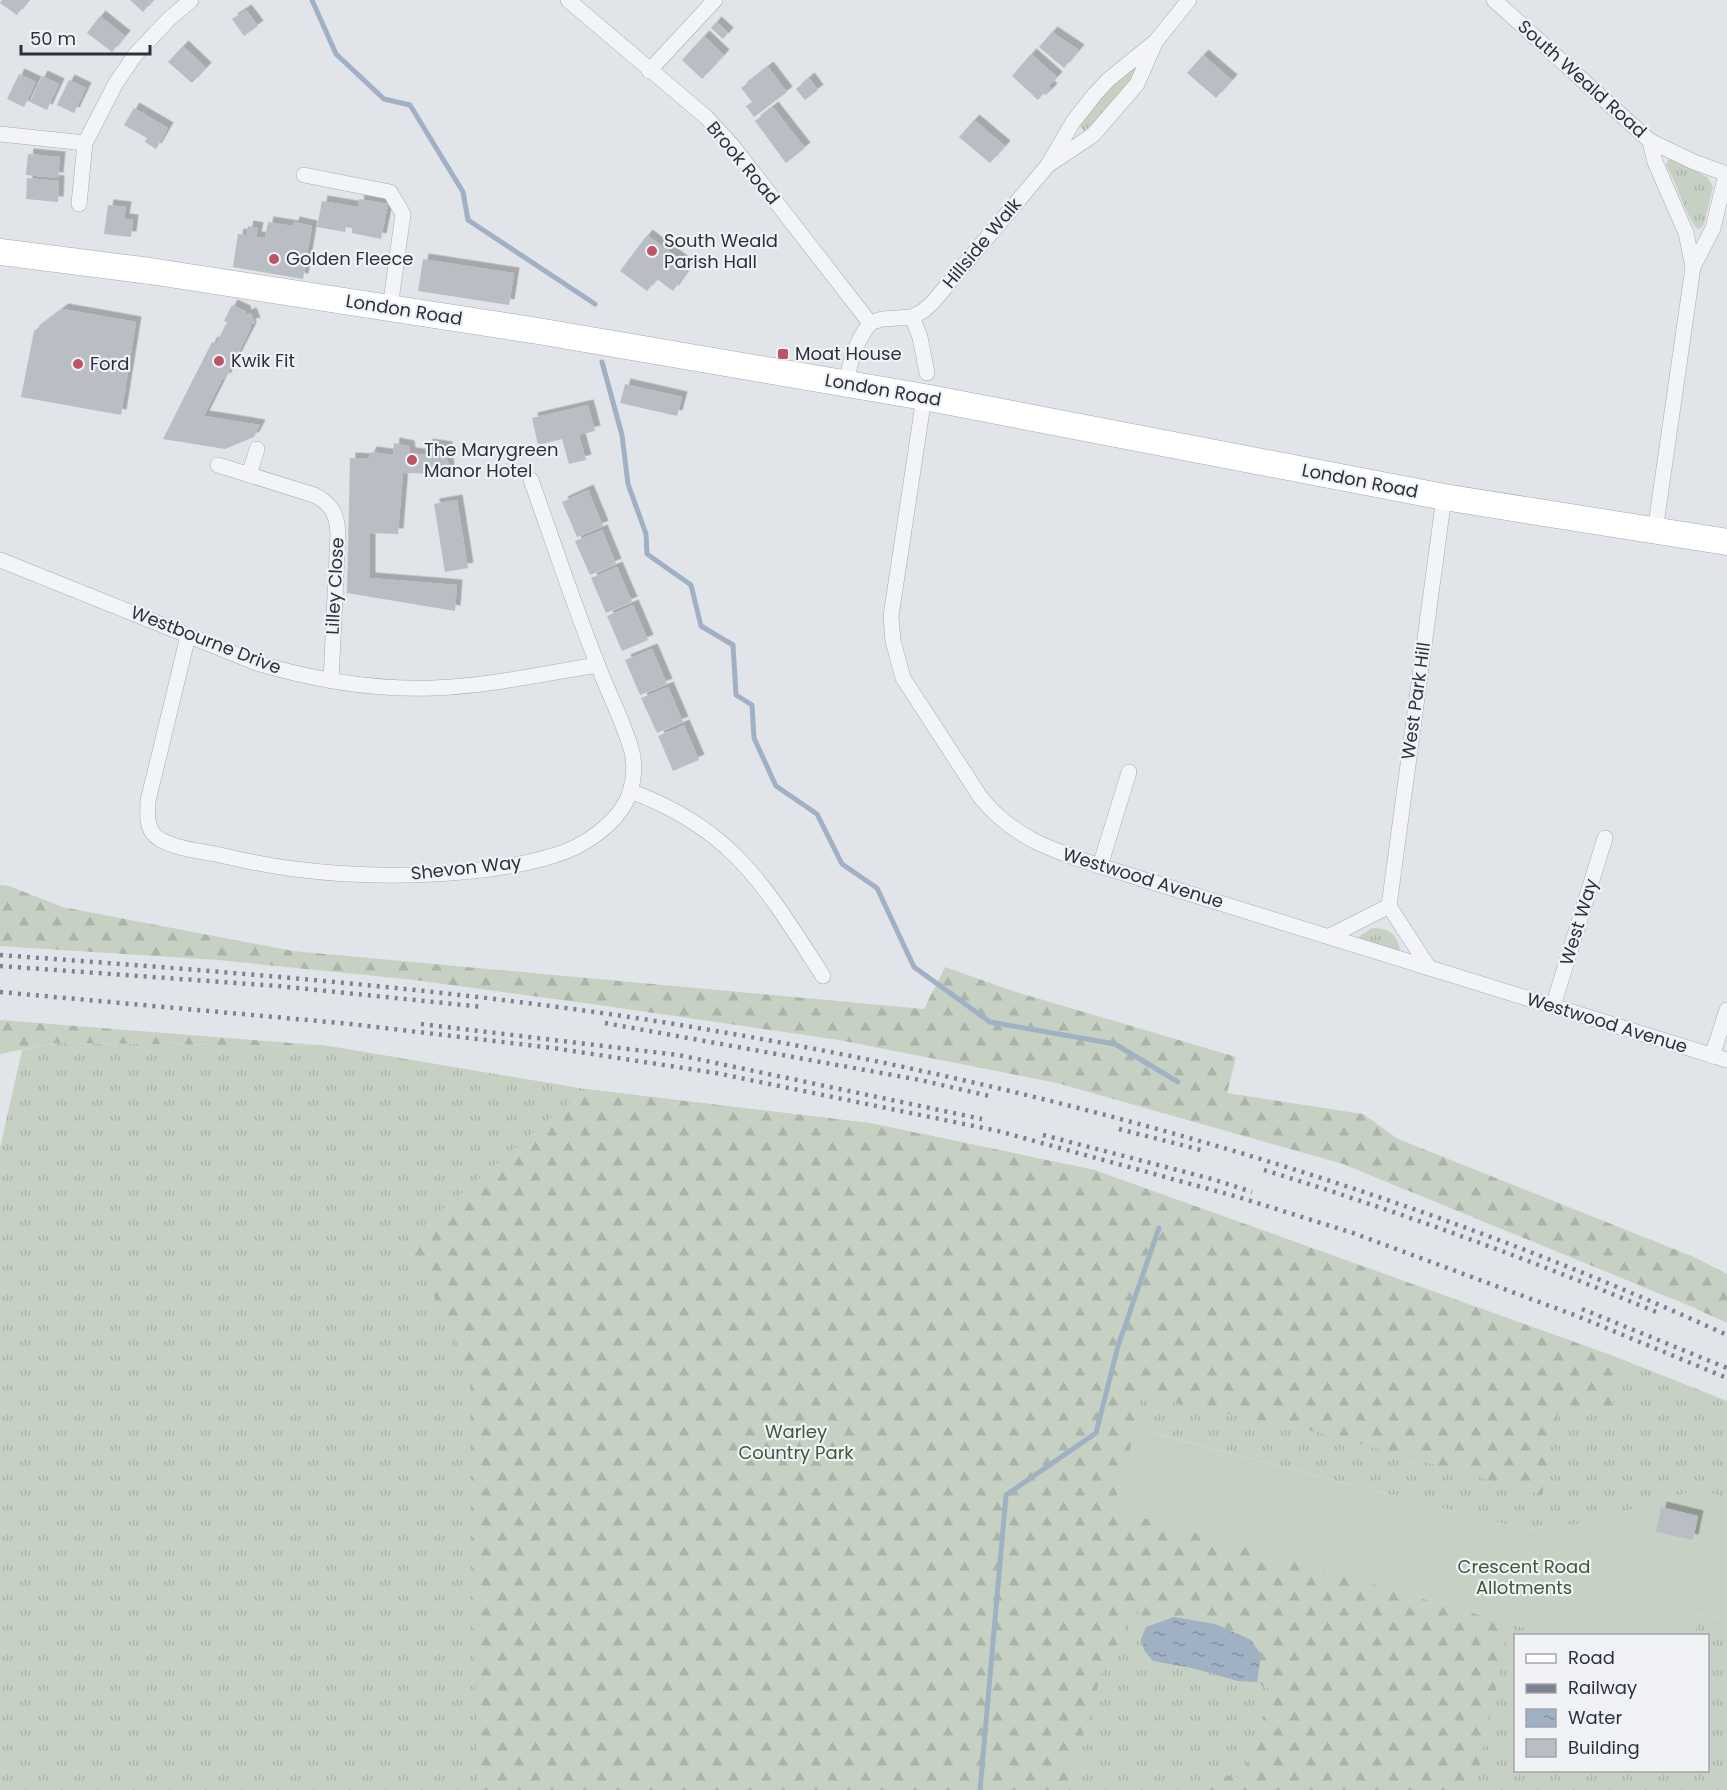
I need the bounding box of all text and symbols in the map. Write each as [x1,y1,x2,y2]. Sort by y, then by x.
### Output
street label: South Weald Road [1512,14,1652,143]
scale bar [21,18,150,56]
text: 50 m [30,26,76,51]
street label: Brook Road [701,116,786,210]
street label: Hillside Walk [936,192,1027,293]
place label: South Weald Parish Hall [664,228,778,274]
marker: South Weald Parish Hall [645,244,659,258]
place label: Golden Fleece [286,246,414,271]
marker: Golden Fleece [267,252,281,266]
street label: London Road [344,288,464,331]
place label: Moat House [795,341,902,366]
marker: Moat House [776,347,790,361]
place label: Kwik Fit [231,348,295,373]
place label: Ford [90,351,129,376]
marker: Kwik Fit [212,354,226,368]
marker: Ford [71,357,85,371]
street label: London Road [823,367,943,412]
place label: The Marygreen Manor Hotel [424,437,558,483]
marker: The Marygreen Manor Hotel [405,453,419,467]
street label: London Road [1300,457,1420,504]
street label: Lilley Close [319,537,350,635]
street label: Westbourne Drive [127,599,285,680]
street label: West Park Hill [1395,640,1436,761]
street label: Westwood Avenue [1060,841,1227,914]
street label: Shevon Way [409,849,522,886]
street label: West Way [1554,875,1604,968]
street label: Westwood Avenue [1524,986,1691,1059]
park label: Warley Country Park [738,1419,854,1465]
park label: Crescent Road Allotments [1458,1554,1590,1600]
legend [1514,1634,1709,1772]
text: Road [1568,1645,1615,1670]
text: Railway [1568,1675,1637,1700]
text: Water [1568,1705,1622,1730]
text: Building [1568,1735,1640,1760]

